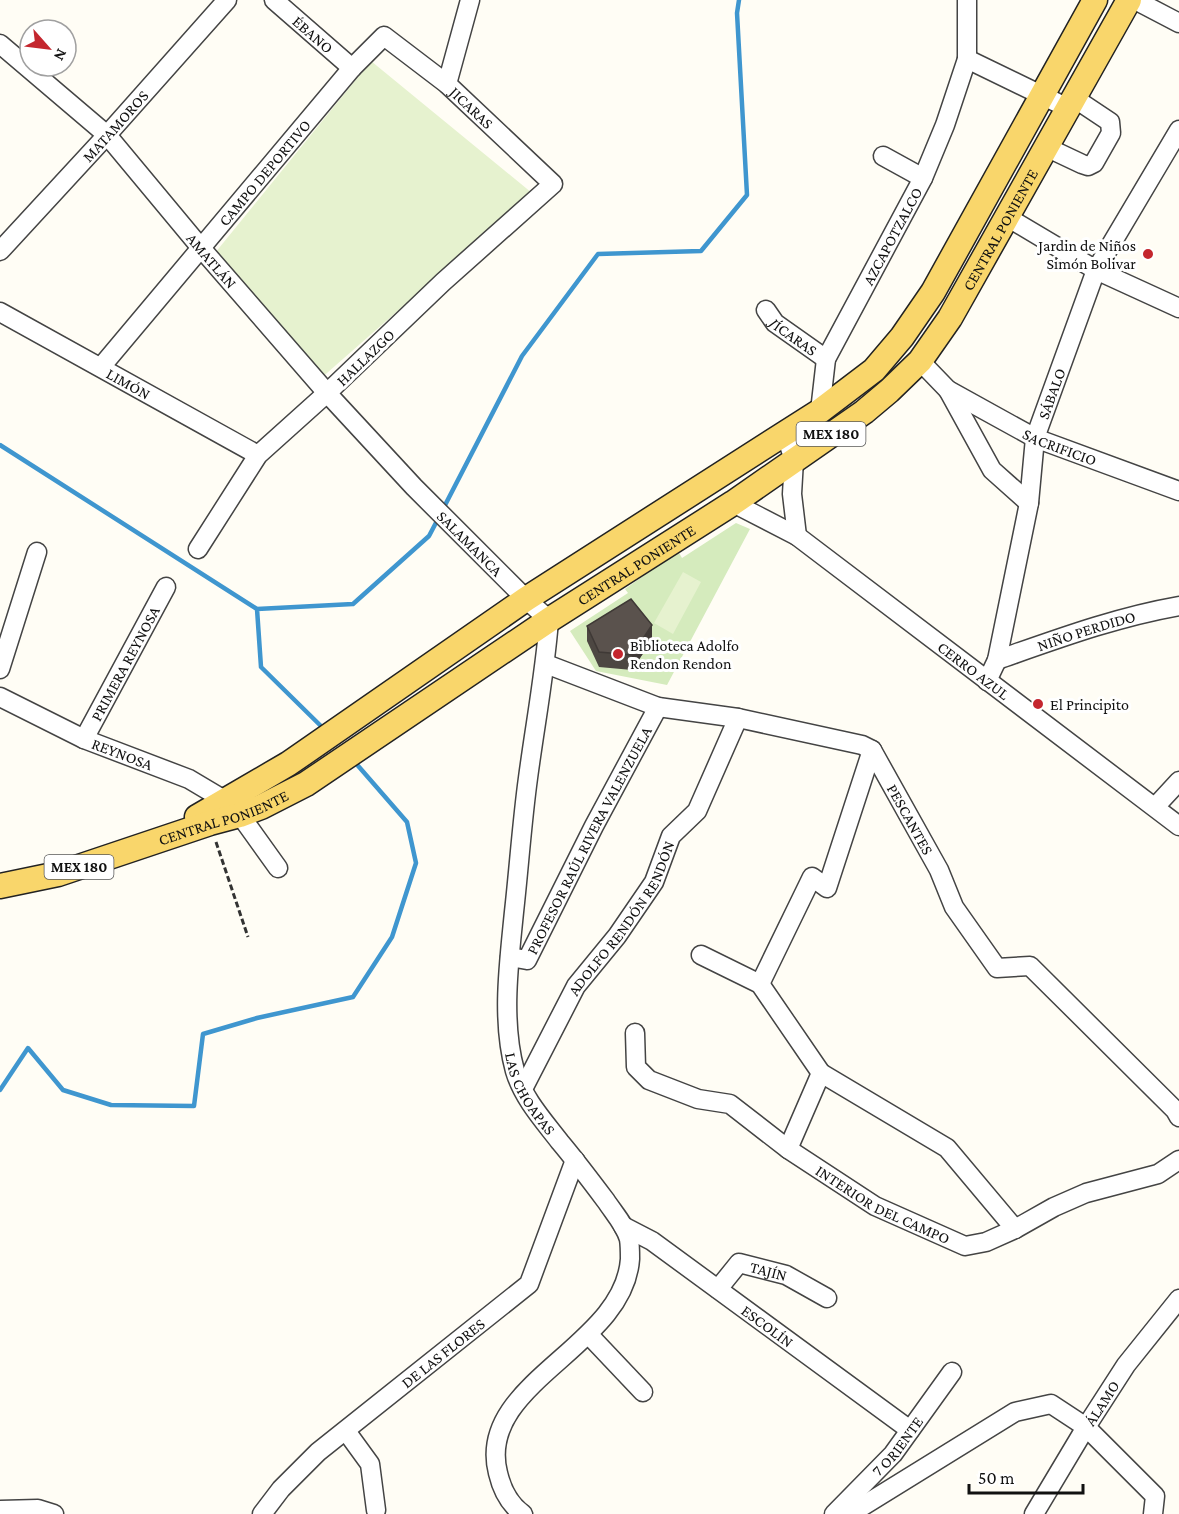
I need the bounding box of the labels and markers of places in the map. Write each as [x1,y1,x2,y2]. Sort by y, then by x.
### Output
place label: Jardin de Niños Simón Bolivar [1036,237,1136,272]
marker: Jardin de Niños Simón Bolivar [1141,247,1155,261]
place label: Biblioteca Adolfo Rendon Rendon [630,637,739,672]
marker: Biblioteca Adolfo Rendon Rendon [611,647,625,661]
place label: El Principito [1050,696,1129,714]
marker: El Principito [1031,697,1045,711]

